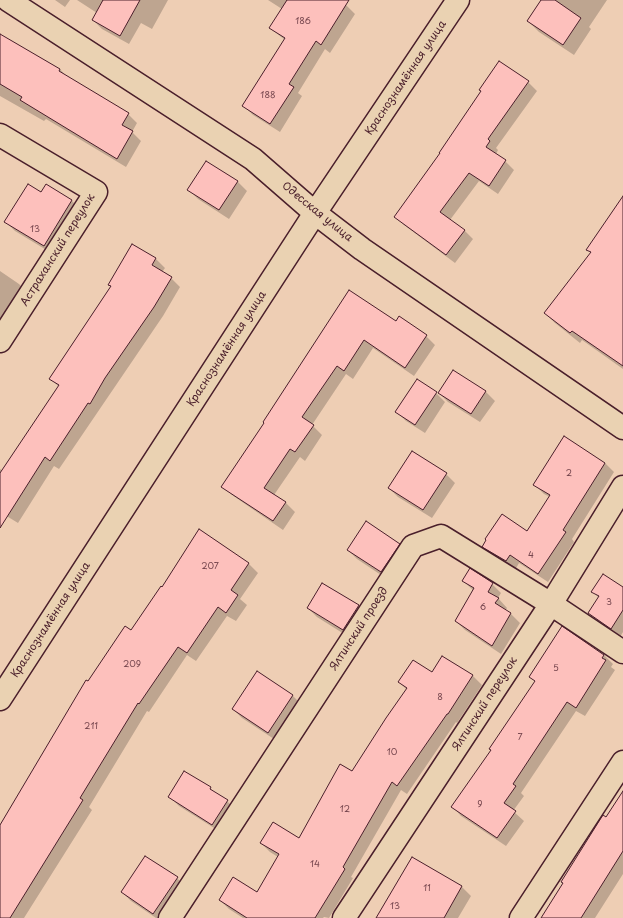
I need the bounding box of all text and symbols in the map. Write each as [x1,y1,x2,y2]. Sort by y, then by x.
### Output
house number: 186 [295,17,311,27]
street label: Краснознамённая улица [363,18,449,138]
house number: 188 [260,91,276,101]
street label: Одесская улица [279,179,355,245]
street label: Астраханский переулок [18,191,98,309]
house number: 13 [30,225,40,235]
street label: Краснознамённая улица [185,289,269,409]
house number: 2 [566,469,572,479]
house number: 4 [528,551,534,561]
street label: Краснознамённая улица [9,560,93,680]
house number: 207 [201,562,219,572]
street label: Ялтинский проезд [327,585,391,673]
house number: 3 [606,598,612,608]
house number: 6 [480,603,486,613]
street label: Ялтинский переулок [450,655,520,753]
house number: 209 [123,660,141,670]
house number: 5 [553,664,559,674]
house number: 8 [437,693,443,703]
house number: 211 [84,722,98,732]
house number: 7 [517,733,523,743]
house number: 10 [387,748,397,758]
house number: 9 [477,800,483,810]
house number: 12 [340,805,350,815]
house number: 14 [310,860,320,870]
house number: 11 [423,884,431,894]
house number: 13 [390,902,400,912]

